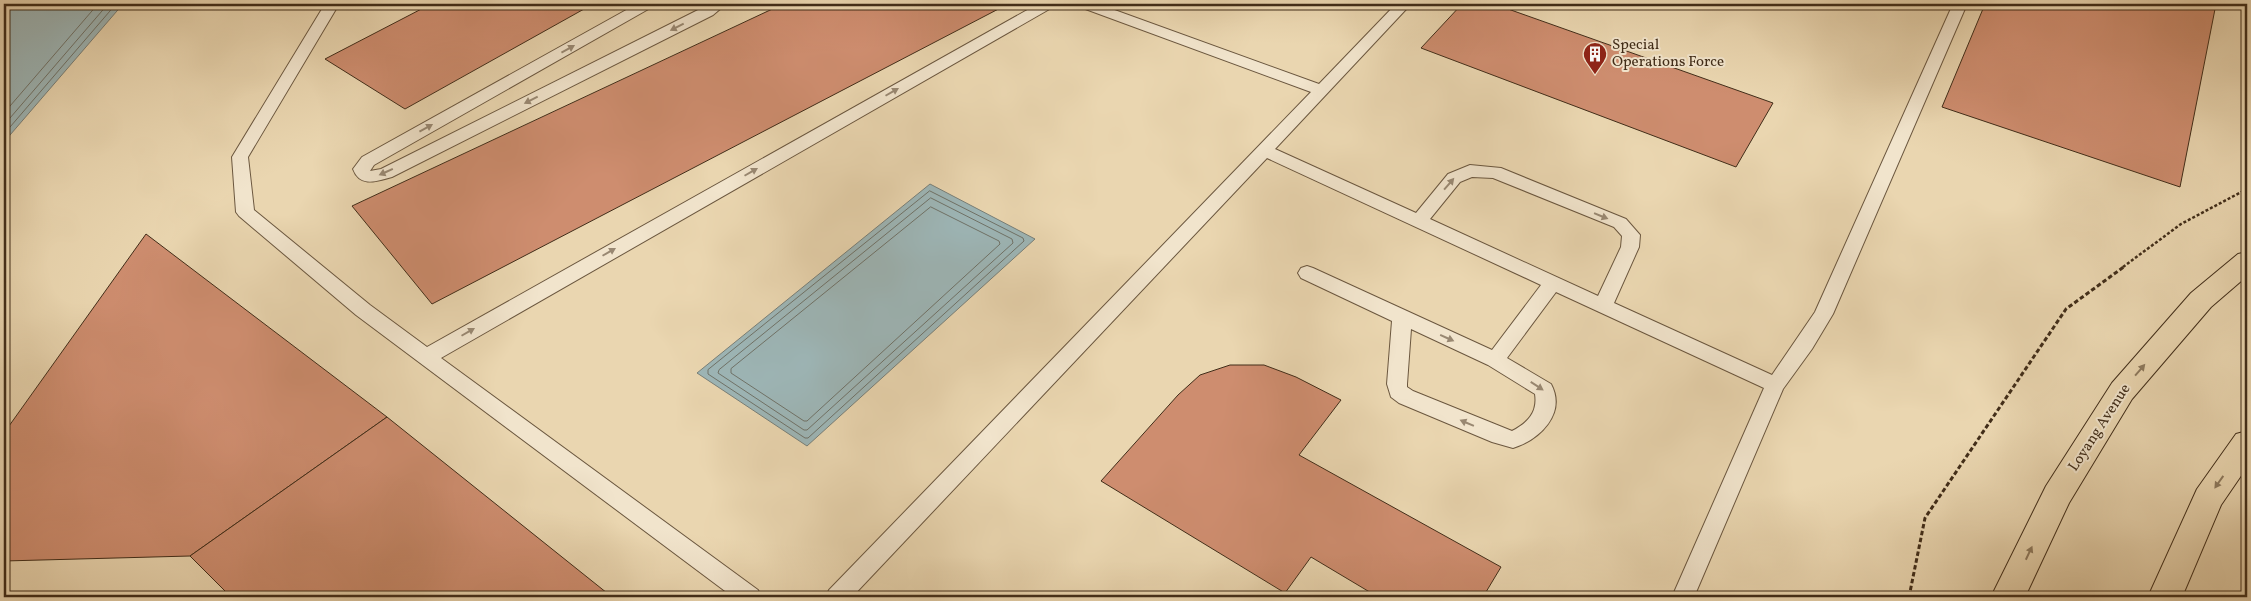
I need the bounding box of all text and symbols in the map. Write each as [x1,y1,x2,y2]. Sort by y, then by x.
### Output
one-way arrow [669,23,684,31]
place label: Special Operations Force [1612,35,1724,73]
building icon: Special Operations Force [1582,41,1608,75]
one-way arrow [560,45,575,53]
one-way arrow [886,88,899,97]
one-way arrow [524,96,538,104]
one-way arrow [419,124,433,133]
one-way arrow [744,168,757,177]
one-way arrow [379,169,393,177]
one-way arrow [1444,177,1455,190]
one-way arrow [1594,212,1608,220]
one-way arrow [603,248,616,257]
one-way arrow [461,328,475,337]
one-way arrow [1440,334,1454,342]
one-way arrow [2134,364,2145,376]
street label: Loyang Avenue [2064,380,2136,476]
one-way arrow [1530,381,1543,391]
one-way arrow [1460,419,1475,426]
one-way arrow [2214,476,2224,489]
one-way arrow [2025,546,2033,560]

